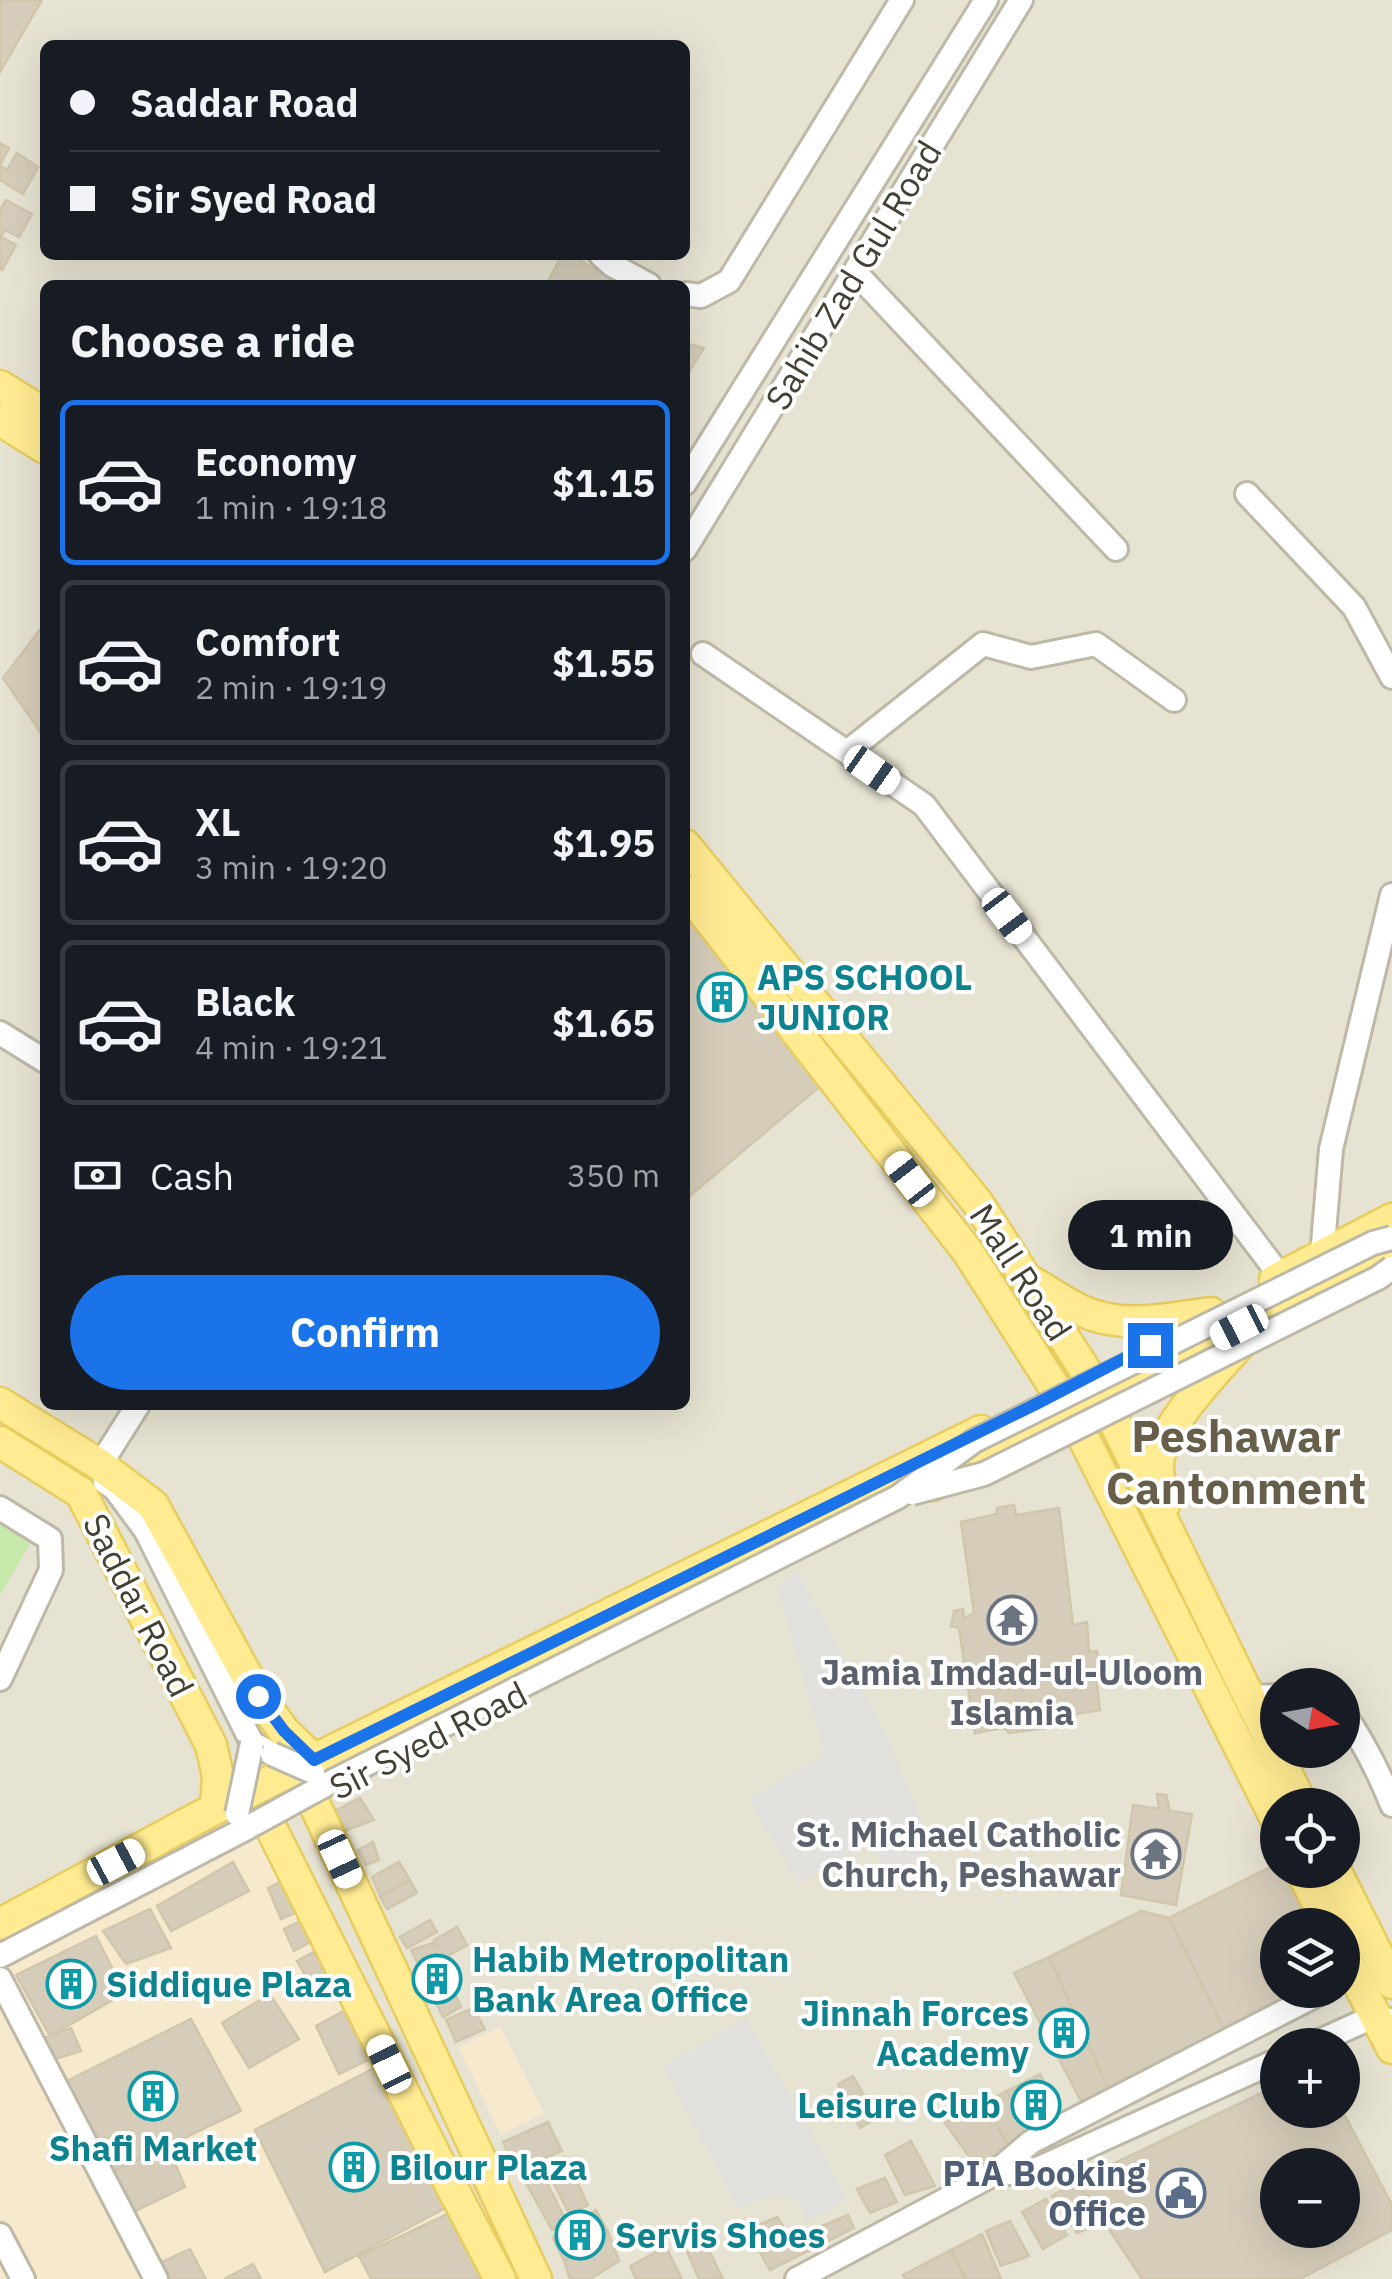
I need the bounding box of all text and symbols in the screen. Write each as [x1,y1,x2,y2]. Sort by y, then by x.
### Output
text: Saddar Road [130,78,359,127]
street label: Sahib Zad Gul Road [754,132,952,418]
text: Sir Syed Road [130,174,377,223]
text: Choose a ride [70,311,355,369]
text: Economy [195,437,357,486]
icon: car [75,438,165,528]
text: $1.15 [552,458,655,507]
text: 1 min · 19:18 [195,486,388,528]
text: Comfort [195,617,340,666]
icon: car [75,618,165,708]
text: $1.55 [552,638,655,687]
text: 2 min · 19:19 [195,666,388,708]
car [839,741,905,799]
text: XL [195,797,241,846]
icon: car [75,798,165,888]
text: $1.95 [552,818,655,867]
text: 3 min · 19:20 [195,846,388,888]
car [977,883,1037,949]
place label: APS SCHOOL JUNIOR [757,954,972,1040]
building icon: APS SCHOOL JUNIOR [696,971,748,1023]
text: Black [195,977,295,1026]
icon: car [75,978,165,1068]
text: $1.65 [552,998,655,1047]
text: 4 min · 19:21 [195,1026,388,1068]
car [880,1146,940,1212]
icon: cash [70,1148,125,1203]
text: Cash [150,1151,234,1200]
text: 350 m [567,1154,660,1196]
street label: Mall Road [960,1195,1082,1349]
callout: 1 min [1068,1200,1232,1270]
text: 1 min [1109,1214,1192,1256]
button: Confirm [70,1275,660,1390]
car [1205,1300,1273,1354]
route end [1128,1323,1173,1368]
district label: Peshawar Cantonment [1106,1406,1366,1516]
street label: Saddar Road [73,1506,205,1704]
temple icon: Jamia Imdad-ul-Uloom Islamia [986,1594,1038,1646]
place label: Jamia Imdad-ul-Uloom Islamia [821,1649,1203,1735]
north arrow [1260,1668,1360,1768]
map controls [1260,1668,1360,2248]
street label: Sir Syed Road [321,1670,535,1810]
route start [236,1674,281,1719]
button: locate [1260,1788,1360,1888]
place label: St. Michael Catholic Church, Peshawar [796,1811,1121,1897]
car [314,1825,366,1893]
temple icon: St. Michael Catholic Church, Peshawar [1130,1828,1182,1880]
car [82,1835,150,1889]
button: layers [1260,1908,1360,2008]
place label: Habib Metropolitan Bank Area Office [472,1936,789,2022]
building icon: Habib Metropolitan Bank Area Office [411,1953,463,2005]
building icon: Siddique Plaza [45,1958,97,2010]
place label: Siddique Plaza [106,1961,352,2007]
place label: Jinnah Forces Academy [800,1990,1029,2076]
building icon: Jinnah Forces Academy [1038,2007,1090,2059]
button: + [1260,2028,1360,2128]
car [362,2030,416,2098]
building icon: Shafi Market [127,2070,179,2122]
building icon: Leisure Club [1010,2079,1062,2131]
place label: Leisure Club [797,2082,1001,2128]
place label: Shafi Market [49,2125,257,2171]
building icon: Bilour Plaza [328,2141,380,2193]
place label: Bilour Plaza [389,2144,588,2190]
button: − [1260,2148,1360,2248]
place label: PIA Booking Office [942,2150,1147,2236]
public building icon: PIA Booking Office [1155,2167,1207,2219]
building icon: Servis Shoes [554,2209,606,2261]
place label: Servis Shoes [615,2212,825,2258]

